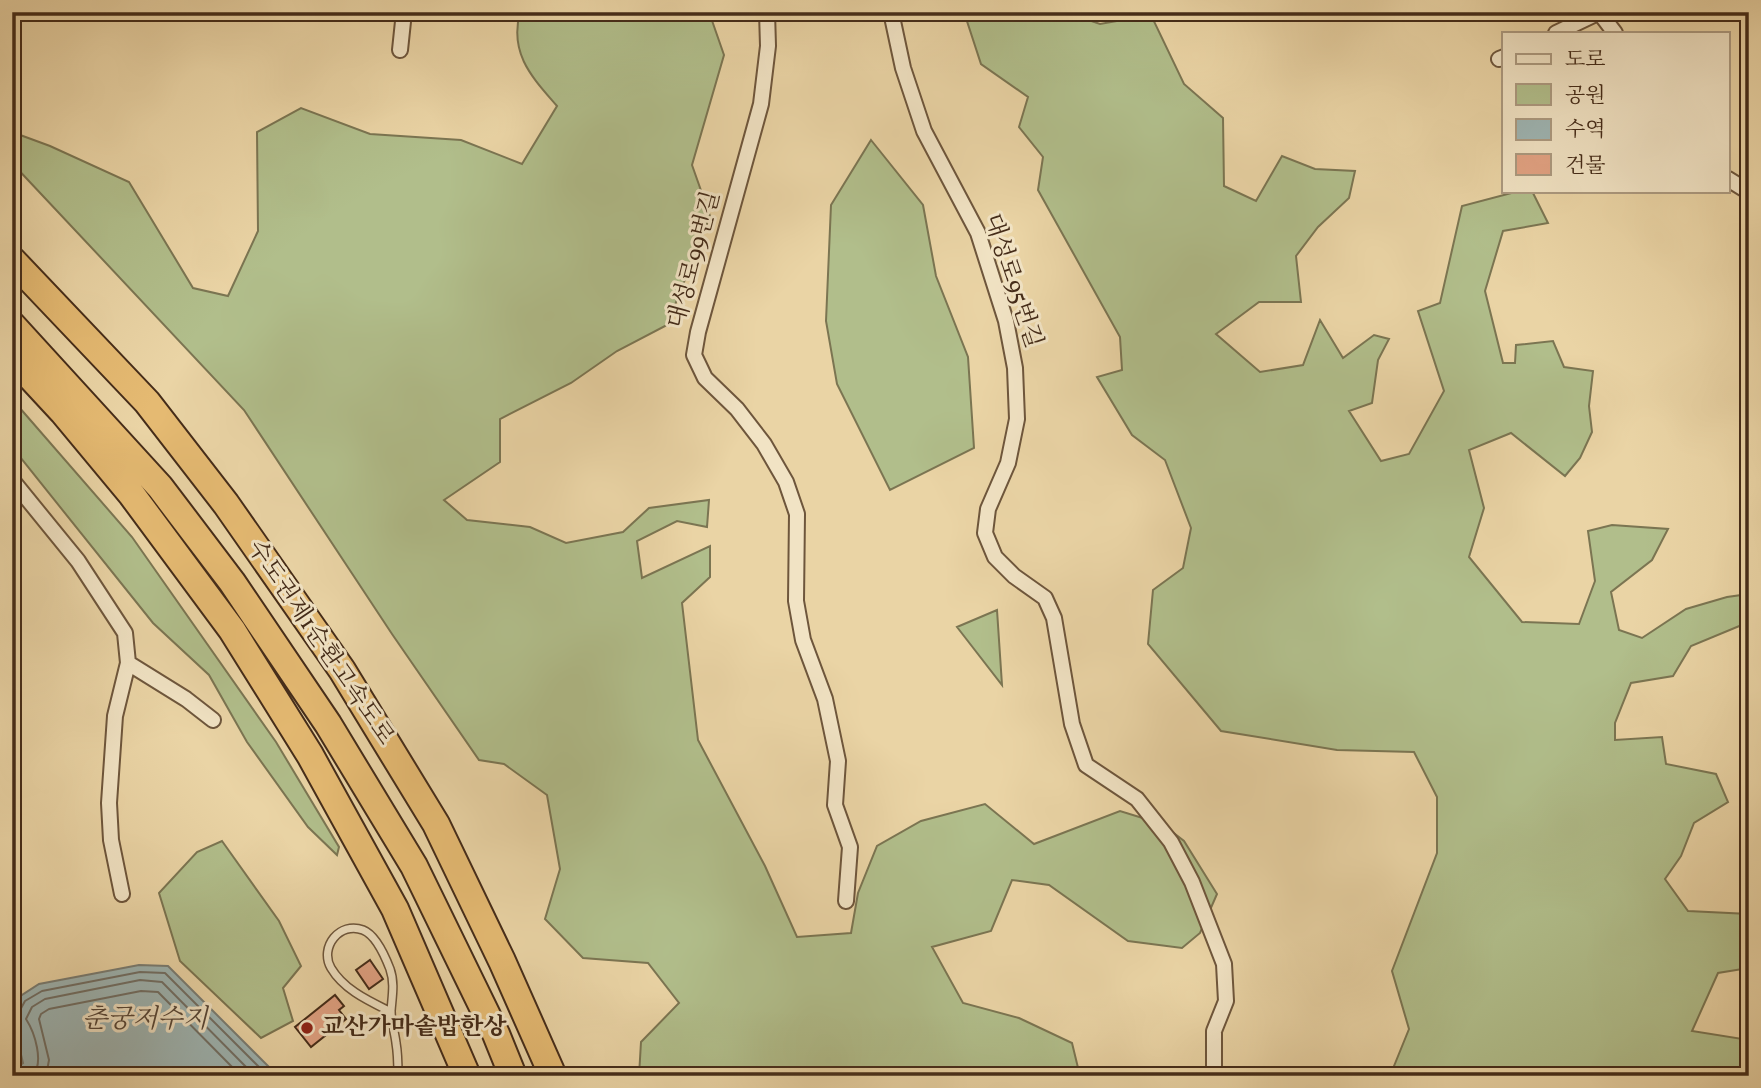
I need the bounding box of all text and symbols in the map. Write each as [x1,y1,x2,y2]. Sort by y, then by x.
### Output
legend [1502,32,1730,192]
text: 도로 [1565,46,1606,75]
text: 공원 [1565,82,1606,111]
text: 수역 [1565,116,1606,145]
text: 건물 [1565,152,1606,181]
street label: 대성로99번길 [660,187,730,333]
street label: 대성로95번길 [974,209,1050,353]
street label: 수도권제1순환고속도로 [238,534,402,752]
water label: 춘궁저수지 [82,1002,210,1038]
place label: 교산가마솥밥한상 [321,1011,507,1045]
marker: 교산가마솥밥한상 [299,1020,315,1036]

